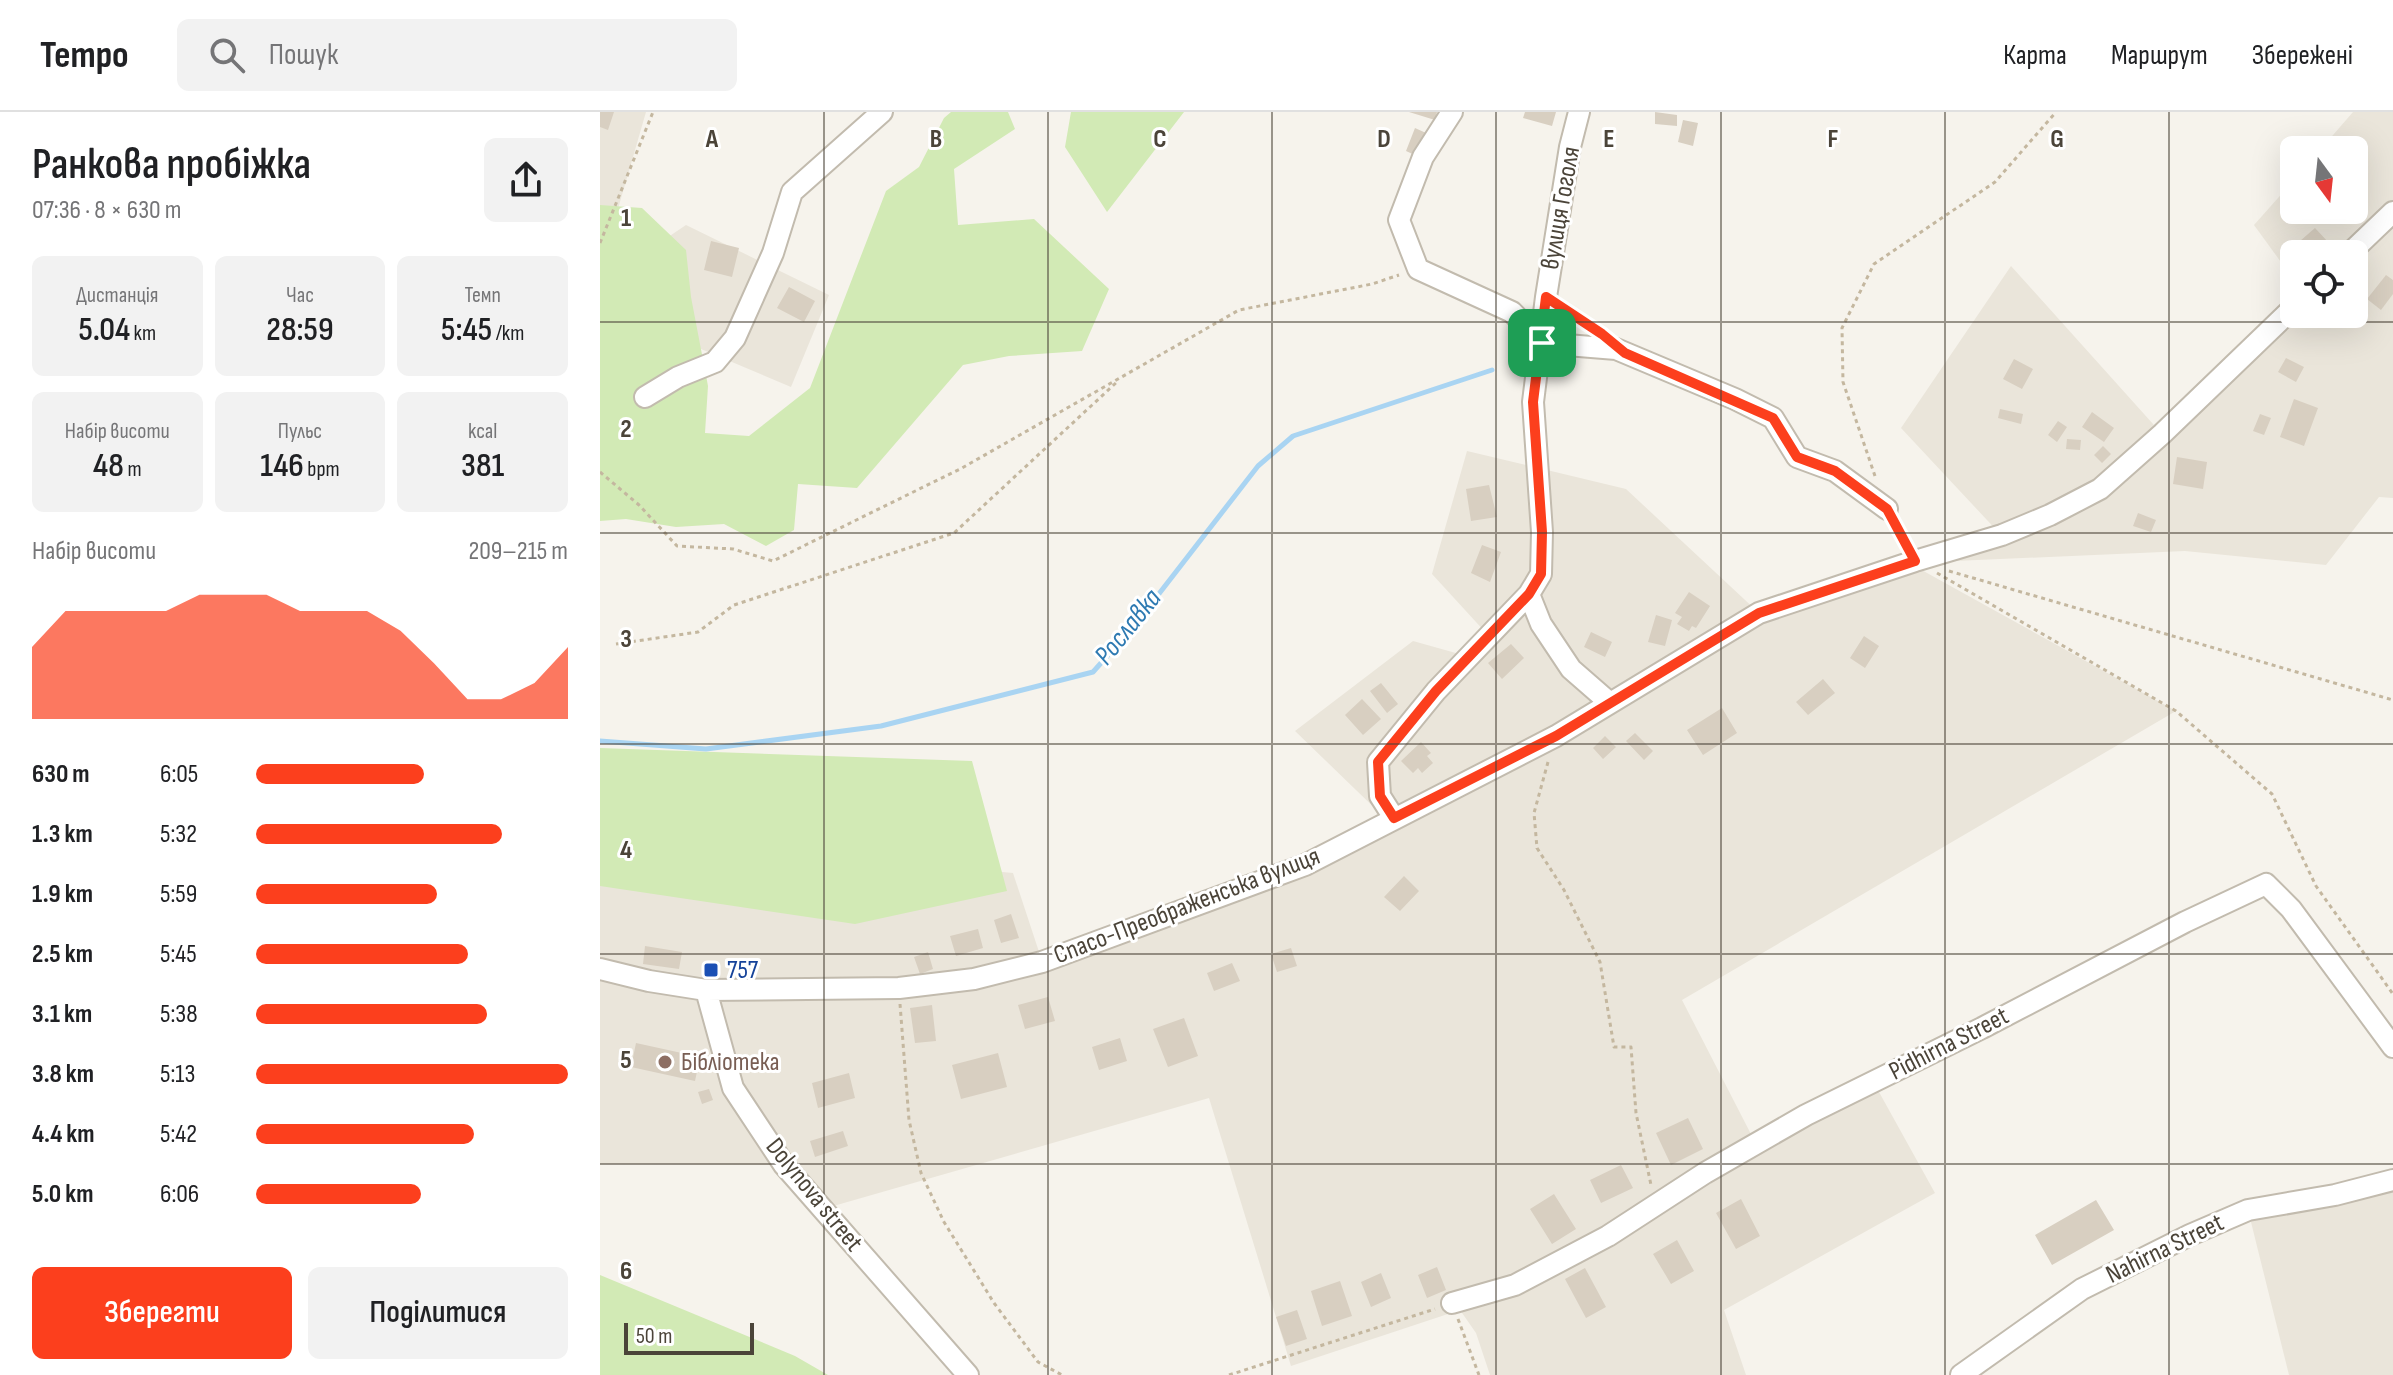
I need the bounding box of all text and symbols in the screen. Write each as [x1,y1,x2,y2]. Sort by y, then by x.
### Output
search box [177,19,737,91]
text: Tempo [40,33,129,78]
icon: search [205,33,249,77]
text: Пошук [269,37,338,73]
text: Карта [2003,39,2067,72]
text: Маршрут [2111,39,2208,72]
text: Збережені [2252,39,2353,72]
text: A [705,124,719,155]
text: B [930,124,942,155]
text: C [1153,124,1167,155]
text: D [1377,124,1391,155]
text: E [1603,124,1615,155]
text: F [1828,124,1839,155]
text: G [2050,124,2064,155]
north arrow [2280,136,2368,224]
map controls [2280,136,2368,328]
text: Ранкова пробіжка [32,138,311,191]
button: share [484,138,568,222]
street label: вулиця Гоголя [1535,144,1587,272]
text: 07:36 · 8 × 630 m [32,195,181,226]
text: 1 [621,203,631,234]
button: locate [2280,240,2368,328]
text: Дистанція [76,282,158,309]
text: Час [286,282,314,309]
text: Темп [464,282,501,309]
text: 5.04 [79,309,130,350]
text: 28:59 [266,309,334,350]
text: 5:45 [441,309,492,350]
pin [1508,309,1576,377]
text: km [130,320,156,347]
text: /km [492,320,524,347]
icon: arrive [1520,321,1564,365]
text: 2 [620,414,632,445]
text: Набір висоти [65,418,170,445]
text: Пульс [278,418,322,445]
text: kcal [468,418,497,445]
text: 48 [93,445,124,486]
text: 146 [260,445,304,486]
text: 381 [461,445,504,486]
text: m [124,456,142,483]
text: bpm [304,456,340,483]
text: Набір висоти [32,536,156,567]
text: 209–215 m [469,536,568,567]
water label: Рославка [1088,582,1169,671]
text: 3 [620,624,632,655]
text: 630 m [32,759,90,790]
text: 6:05 [160,759,198,790]
text: 1.3 km [32,819,93,850]
text: 5:32 [160,819,197,850]
text: 4 [620,835,632,866]
street label: Спасо-Преображенська вулиця [1050,841,1324,971]
text: 1.9 km [32,879,93,910]
text: 5:59 [160,879,197,910]
text: 2.5 km [32,939,93,970]
text: 5:45 [160,939,197,970]
place label: 757 [727,955,759,986]
marker: 757 [702,961,720,979]
text: 3.1 km [32,999,92,1030]
text: 5:38 [160,999,198,1030]
street label: Pidhirna Street [1884,1001,2014,1087]
text: 5 [620,1045,632,1076]
place label: Бібліотека [681,1047,780,1078]
marker: Бібліотека [656,1053,674,1071]
text: 3.8 km [32,1059,94,1090]
text: 5:13 [160,1059,195,1090]
text: 4.4 km [32,1119,95,1150]
text: 5:42 [160,1119,197,1150]
street label: Dolynova street [759,1132,869,1258]
text: 5.0 km [32,1179,93,1210]
text: 6:06 [160,1179,199,1210]
street label: Nahirna Street [2101,1207,2229,1291]
text: 6 [620,1256,632,1287]
button: Зберегти [32,1267,292,1359]
button: Поділитися [308,1267,568,1359]
scale bar [624,1319,754,1355]
text: 50 m [636,1323,672,1350]

